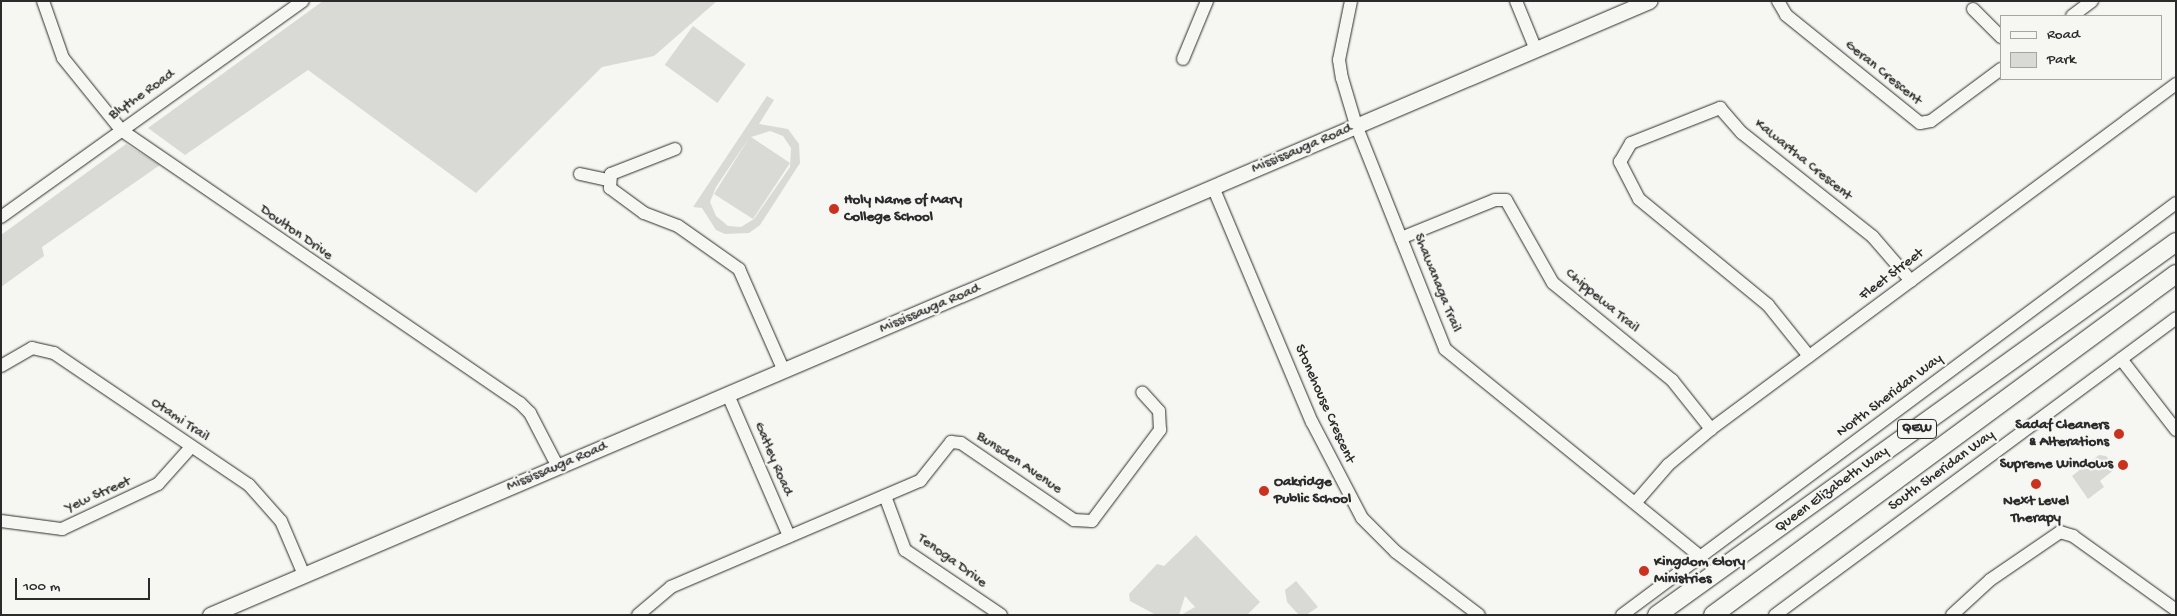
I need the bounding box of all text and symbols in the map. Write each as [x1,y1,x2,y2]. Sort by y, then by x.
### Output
legend [2000,15,2162,80]
text: Road [2047,26,2080,44]
street label: Geran Crescent [1841,36,1925,110]
text: Park [2047,51,2076,69]
street label: Blythe Road [105,66,179,124]
street label: Kawartha Crescent [1750,115,1856,205]
street label: Mississauga Road [1249,120,1355,178]
place label: Holy Name of Mary College School [844,191,962,226]
street label: Doulton Drive [256,201,336,265]
marker: Holy Name of Mary College School [828,203,840,215]
street label: Shawanaga Trail [1409,231,1465,335]
street label: Fleet Street [1856,245,1928,305]
street label: Chippewa Trail [1561,265,1643,337]
street label: Mississauga Road [877,280,983,338]
street label: Stonehouse Crescent [1290,342,1358,466]
street label: North Sheridan Way [1833,350,1947,442]
street label: Otami Trail [147,394,213,446]
place label: Sadaf Cleaners & Alterations [2015,416,2109,451]
road number: QEW [1896,418,1938,440]
street label: Gatley Road [749,419,797,499]
street label: South Sheridan Way [1885,426,1999,516]
street label: Bunsden Avenue [973,428,1065,498]
marker: Sadaf Cleaners & Alterations [2113,428,2125,440]
street label: Mississauga Road [504,438,610,496]
street label: Queen Elizabeth Way [1772,443,1892,537]
place label: Supreme Windows [2000,456,2113,474]
marker: Supreme Windows [2117,459,2129,471]
street label: Yew Street [62,473,134,517]
place label: Oakridge Public School [1274,473,1351,508]
marker: Next Level Therapy [2030,478,2042,490]
marker: Oakridge Public School [1258,485,1270,497]
place label: Next Level Therapy [2003,492,2069,527]
street label: Tenoga Drive [914,530,990,592]
place label: Kingdom Glory Ministries [1654,553,1745,588]
marker: Kingdom Glory Ministries [1638,565,1650,577]
scale bar [18,568,152,600]
text: 100 m [23,578,60,596]

